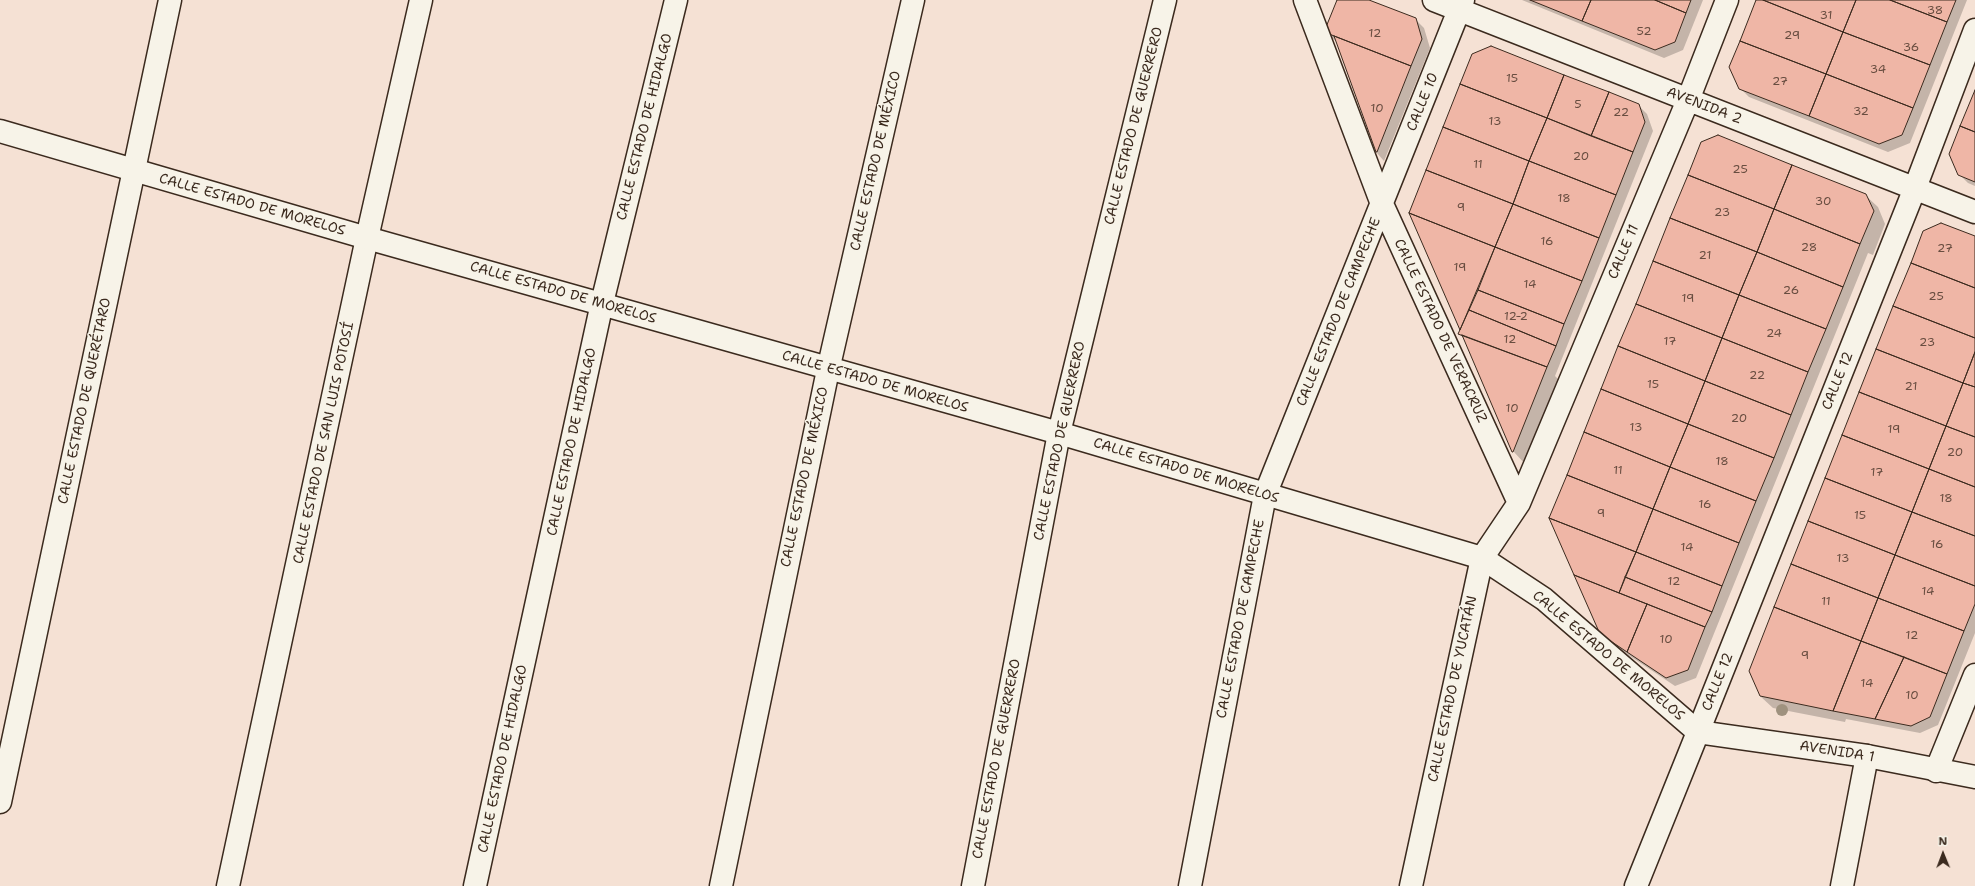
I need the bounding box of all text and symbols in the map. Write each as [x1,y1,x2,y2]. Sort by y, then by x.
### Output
house number: 38 [1927,4,1943,18]
house number: 31 [1820,9,1832,23]
street label: CALLE ESTADO DE GUERRERO [1101,25,1167,227]
house number: 52 [1636,25,1652,39]
house number: 12 [1369,27,1381,41]
house number: 29 [1784,29,1800,43]
street label: CALLE ESTADO DE HIDALGO [614,32,676,222]
house number: 36 [1903,41,1919,55]
house number: 34 [1870,63,1886,77]
street label: CALLE ESTADO DE MÉXICO [847,70,905,252]
street label: CALLE 10 [1404,70,1442,134]
house number: 15 [1506,72,1518,86]
house number: 27 [1772,75,1788,89]
street label: AVENIDA 2 [1664,84,1744,128]
house number: 5 [1574,98,1582,112]
house number: 10 [1370,102,1384,116]
house number: 32 [1853,105,1869,119]
house number: 22 [1613,106,1629,120]
house number: 13 [1489,115,1501,129]
house number: 20 [1573,150,1589,164]
house number: 11 [1473,158,1483,172]
house number: 25 [1732,163,1748,177]
street label: CALLE ESTADO DE MORELOS [157,170,347,240]
house number: 18 [1557,192,1571,206]
house number: 30 [1815,195,1831,209]
house number: 9 [1457,201,1465,215]
house number: 23 [1714,206,1730,220]
street label: CALLE ESTADO DE CAMPECHE [1293,215,1385,409]
street label: CALLE 11 [1605,222,1643,282]
house number: 16 [1540,235,1554,249]
street label: CALLE ESTADO DE VERACRUZ [1390,236,1490,426]
house number: 28 [1801,241,1817,255]
house number: 27 [1937,242,1953,256]
house number: 21 [1699,249,1711,263]
street label: CALLE ESTADO DE MORELOS [468,258,658,328]
house number: 19 [1454,261,1466,275]
house number: 14 [1524,278,1536,292]
house number: 26 [1783,284,1799,298]
house number: 25 [1928,290,1944,304]
house number: 19 [1682,292,1694,306]
street label: CALLE ESTADO DE QUERÉTARO [55,296,115,506]
house number: 12-2 [1504,310,1528,324]
street label: CALLE ESTADO DE SAN LUIS POTOSÍ [290,320,358,566]
house number: 24 [1766,327,1782,341]
house number: 12 [1504,333,1516,347]
house number: 17 [1664,335,1676,349]
house number: 23 [1919,336,1935,350]
street label: CALLE ESTADO DE GUERRERO [1031,340,1089,542]
street label: CALLE ESTADO DE HIDALGO [544,346,600,538]
street label: CALLE ESTADO DE MORELOS [780,347,970,417]
street label: CALLE 12 [1819,349,1857,413]
house number: 22 [1749,369,1765,383]
house number: 15 [1647,378,1659,392]
house number: 21 [1905,380,1917,394]
street label: CALLE ESTADO DE MÉXICO [778,385,832,569]
house number: 10 [1505,402,1519,416]
house number: 20 [1731,412,1747,426]
house number: 13 [1630,421,1642,435]
house number: 19 [1888,423,1900,437]
street label: CALLE ESTADO DE MORELOS [1091,435,1281,507]
house number: 20 [1947,446,1963,460]
house number: 18 [1715,455,1729,469]
house number: 11 [1613,464,1623,478]
house number: 17 [1871,466,1883,480]
house number: 18 [1939,492,1953,506]
house number: 16 [1698,498,1712,512]
house number: 9 [1597,507,1605,521]
house number: 15 [1854,509,1866,523]
street label: CALLE ESTADO DE CAMPECHE [1213,518,1269,720]
house number: 16 [1930,538,1944,552]
house number: 14 [1681,541,1693,555]
house number: 13 [1837,552,1849,566]
house number: 12 [1668,575,1680,589]
house number: 14 [1922,585,1934,599]
street label: CALLE ESTADO DE MORELOS [1529,587,1687,725]
street label: CALLE ESTADO DE YUCATÁN [1425,594,1481,784]
house number: 11 [1821,595,1831,609]
house number: 12 [1906,629,1918,643]
house number: 10 [1659,633,1673,647]
house number: 9 [1801,649,1809,663]
street label: CALLE 12 [1699,650,1737,714]
street label: CALLE ESTADO DE GUERRERO [969,658,1025,860]
street label: CALLE ESTADO DE HIDALGO [475,663,531,855]
house number: 14 [1861,677,1873,691]
house number: 10 [1905,689,1919,703]
street label: AVENIDA 1 [1798,738,1876,766]
north arrow [1923,834,1963,874]
text: N [1938,834,1947,849]

